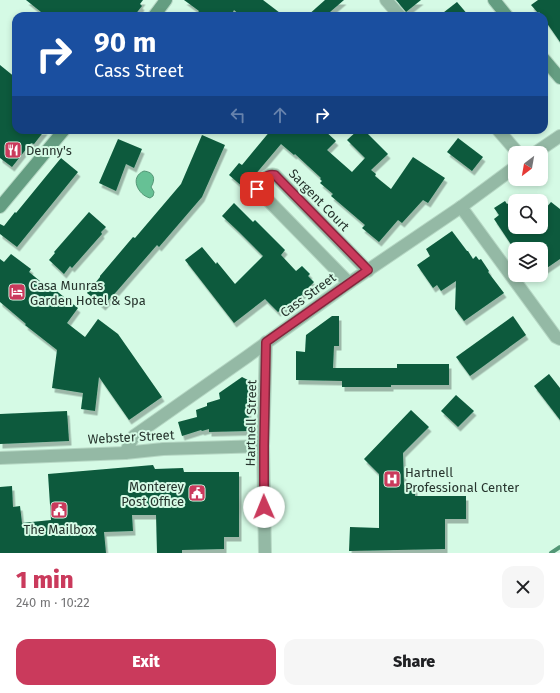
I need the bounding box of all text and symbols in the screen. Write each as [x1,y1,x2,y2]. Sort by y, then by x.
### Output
text: 90 m [94,26,156,59]
icon: right [28,28,80,80]
text: Cass Street [94,60,184,82]
icon: left [227,104,249,126]
icon: ahead [269,104,291,126]
icon: right [311,104,333,126]
restaurant icon: Denny's [3,140,23,160]
place label: Denny's [26,143,72,158]
north arrow [508,146,548,186]
map controls [508,146,548,282]
street label: Sargent Court [286,166,352,234]
pin [240,172,274,206]
icon: arrive [246,178,268,200]
button: search [508,194,548,234]
button: layers [508,242,548,282]
street label: Cass Street [277,270,339,320]
place label: Casa Munras Garden Hotel & Spa [30,278,146,308]
hotel icon: Casa Munras Garden Hotel & Spa [7,282,27,302]
street label: Hartnell Street [243,379,259,466]
street label: Webster Street [87,427,175,447]
place label: Hartnell Professional Center [405,465,519,495]
hospital icon: Hartnell Professional Center [382,469,402,489]
place label: Monterey Post Office [121,479,185,509]
public building icon: Monterey Post Office [187,483,207,503]
position arrow [243,486,285,528]
public building icon: The Mailbox [49,500,69,520]
place label: The Mailbox [23,522,95,537]
text: 1 min [16,566,74,594]
button: close [502,566,544,608]
text: 240 m · 10:22 [16,595,90,610]
button: Exit [16,639,276,685]
button: Share [284,639,544,685]

